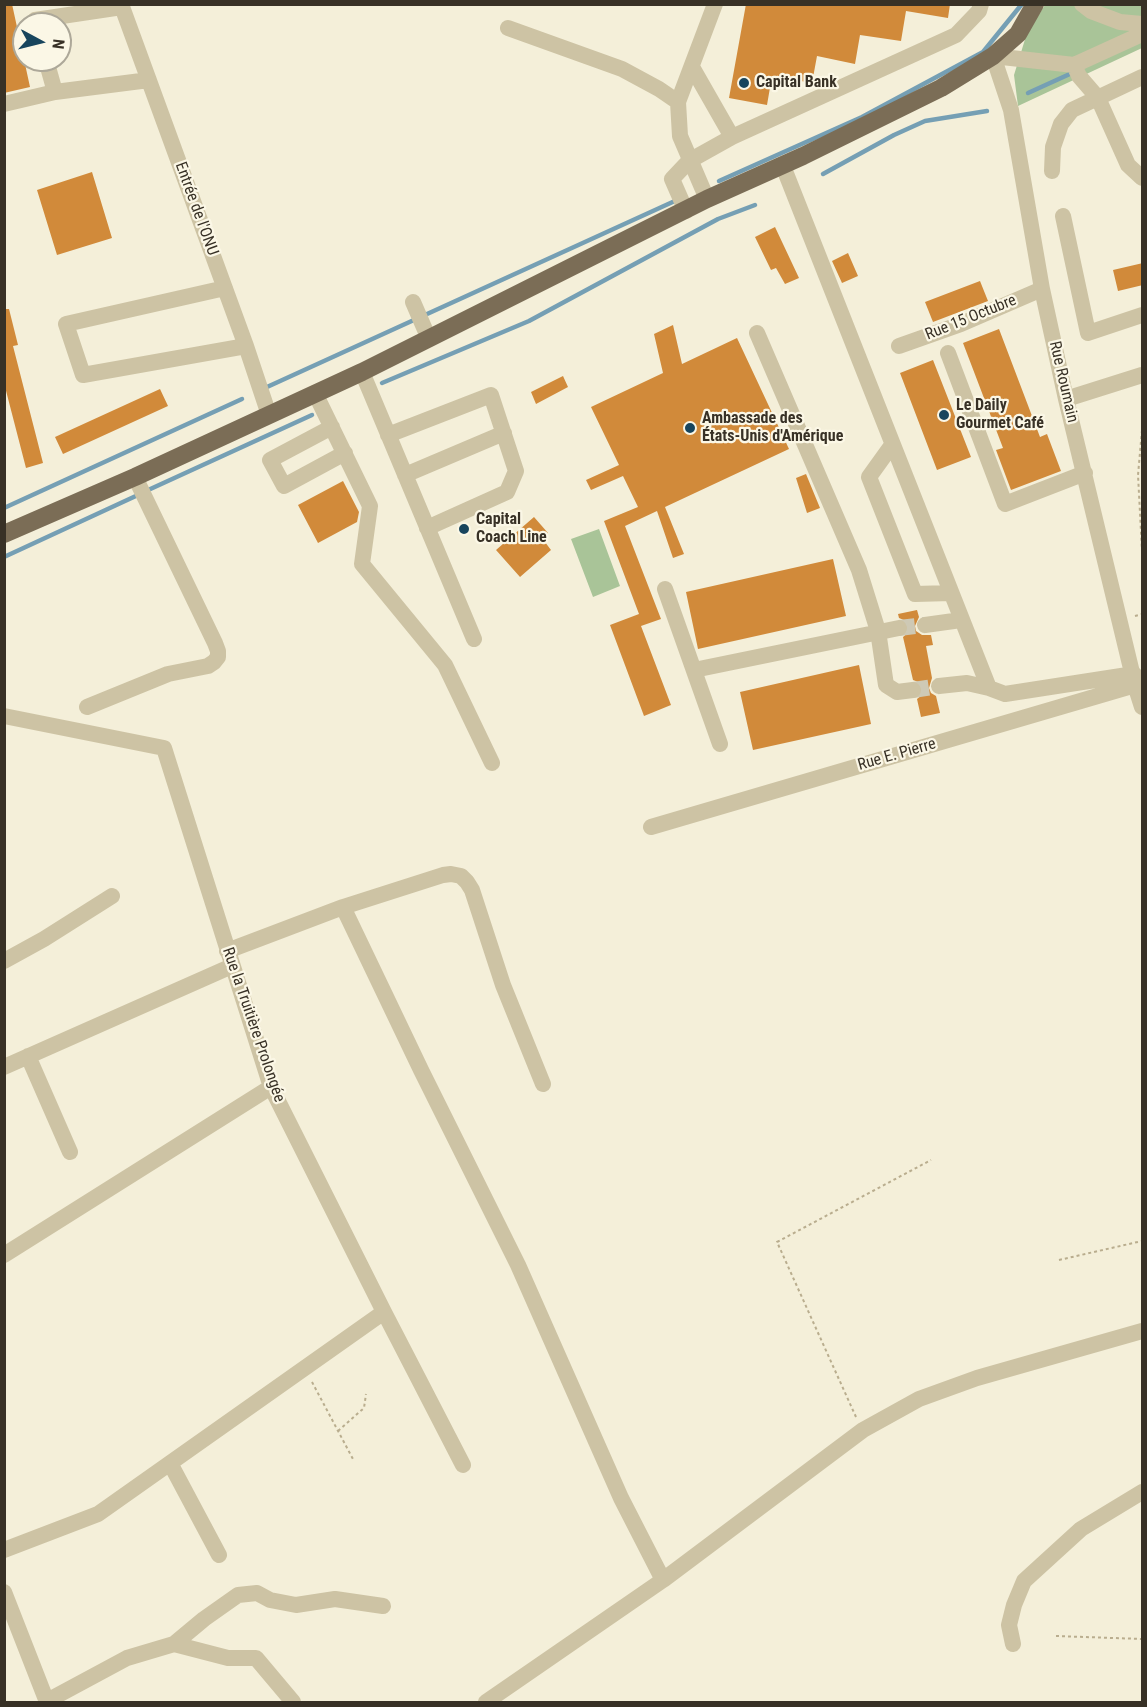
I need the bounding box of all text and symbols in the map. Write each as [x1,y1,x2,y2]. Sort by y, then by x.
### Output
north arrow [12,12,72,72]
text: N [48,38,68,50]
place label: Capital Bank [756,73,837,93]
marker: Capital Bank [737,76,751,90]
street label: Entrée de l'ONU [170,160,222,258]
street label: Rue 15 Octubre [923,291,1019,345]
street label: Rue Roumain [1044,340,1082,424]
place label: Le Daily Gourmet Café [956,396,1044,434]
marker: Le Daily Gourmet Café [937,408,951,422]
place label: Ambassade des États-Unis d'Amérique [702,409,843,447]
marker: Ambassade des États-Unis d'Amérique [683,421,697,435]
place label: Capital Coach Line [476,510,547,548]
marker: Capital Coach Line [457,522,471,536]
street label: Rue E. Pierre [856,735,938,775]
street label: Rue la Truitière Prolongée [218,945,288,1105]

